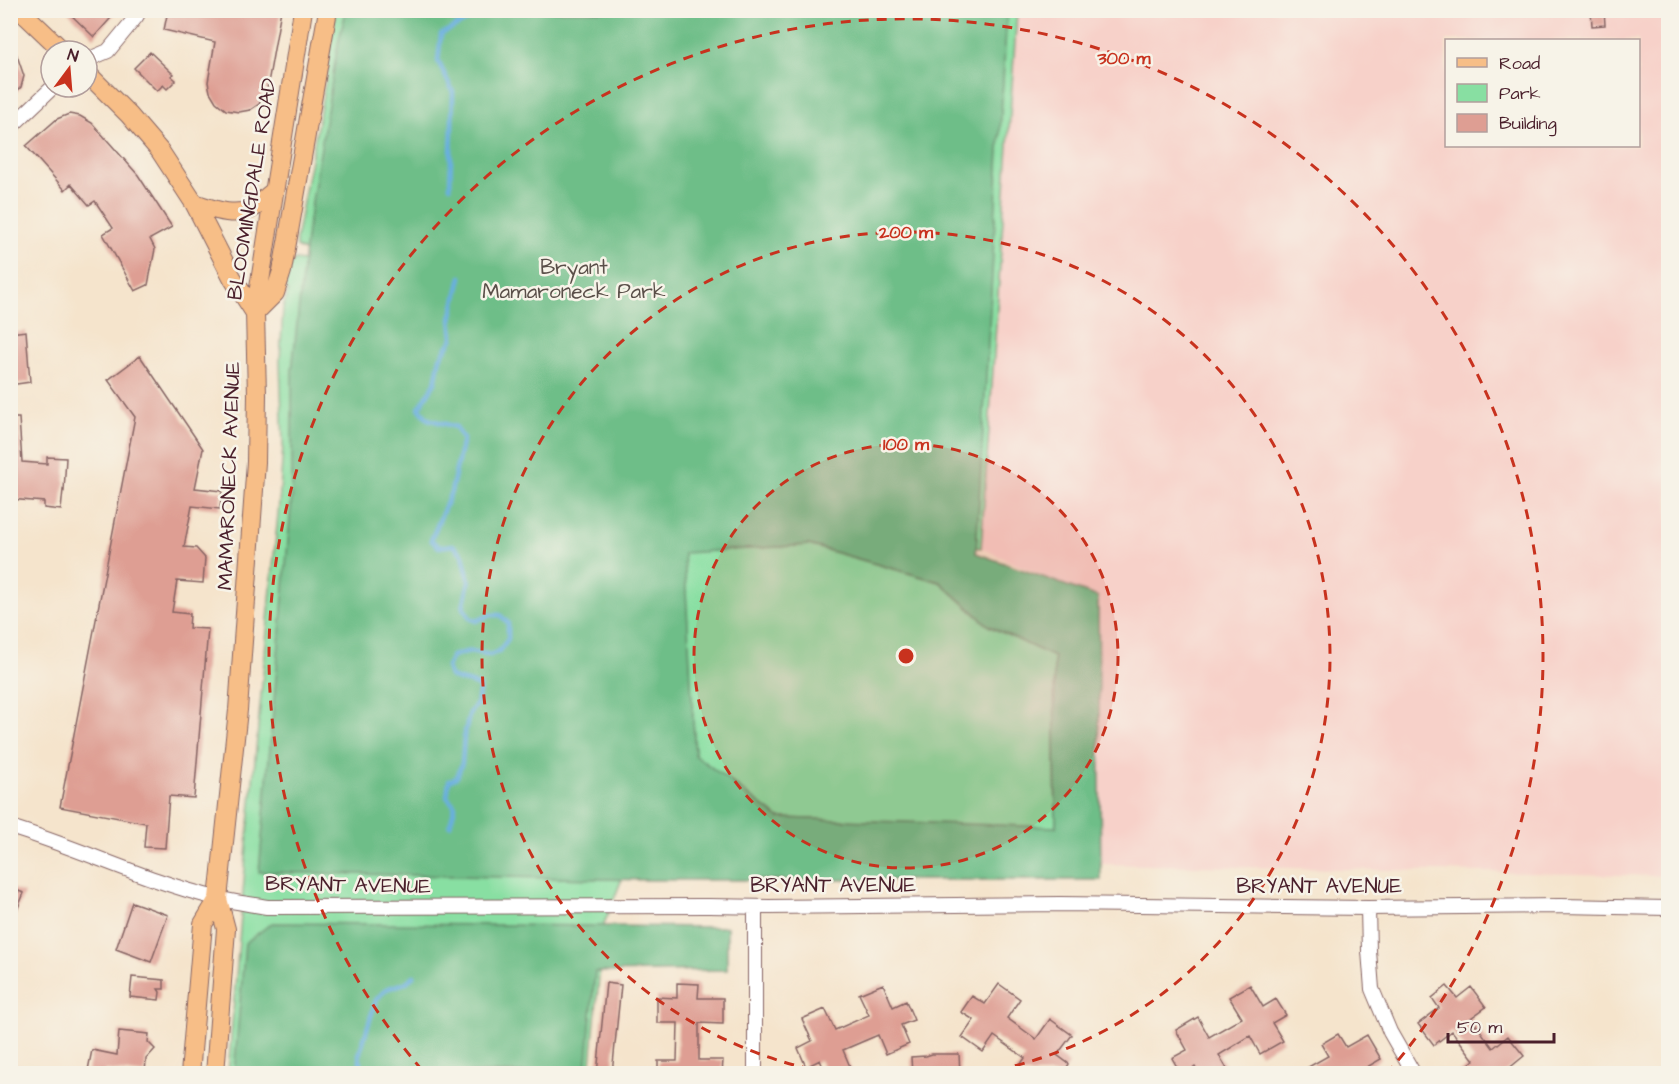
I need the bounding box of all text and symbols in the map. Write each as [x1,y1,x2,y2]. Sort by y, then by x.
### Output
north arrow [39,39,99,99]
legend [1445,39,1640,147]
text: N [65,44,81,67]
text: 300 m [1096,46,1152,71]
text: Road [1499,51,1540,76]
street label: BLOOMINGDALE ROAD [220,76,284,302]
text: Park [1499,81,1541,106]
text: Building [1499,111,1557,137]
text: 200 m [878,220,934,245]
park label: Bryant Mamaroneck Park [482,253,666,306]
street label: MAMARONECK AVENUE [211,361,248,591]
text: 100 m [883,432,930,457]
centre of rings [896,646,916,666]
street label: BRYANT AVENUE [265,869,432,901]
street label: BRYANT AVENUE [750,871,916,900]
street label: BRYANT AVENUE [1236,872,1402,901]
scale bar [1448,1006,1554,1044]
text: 50 m [1457,1015,1502,1040]

